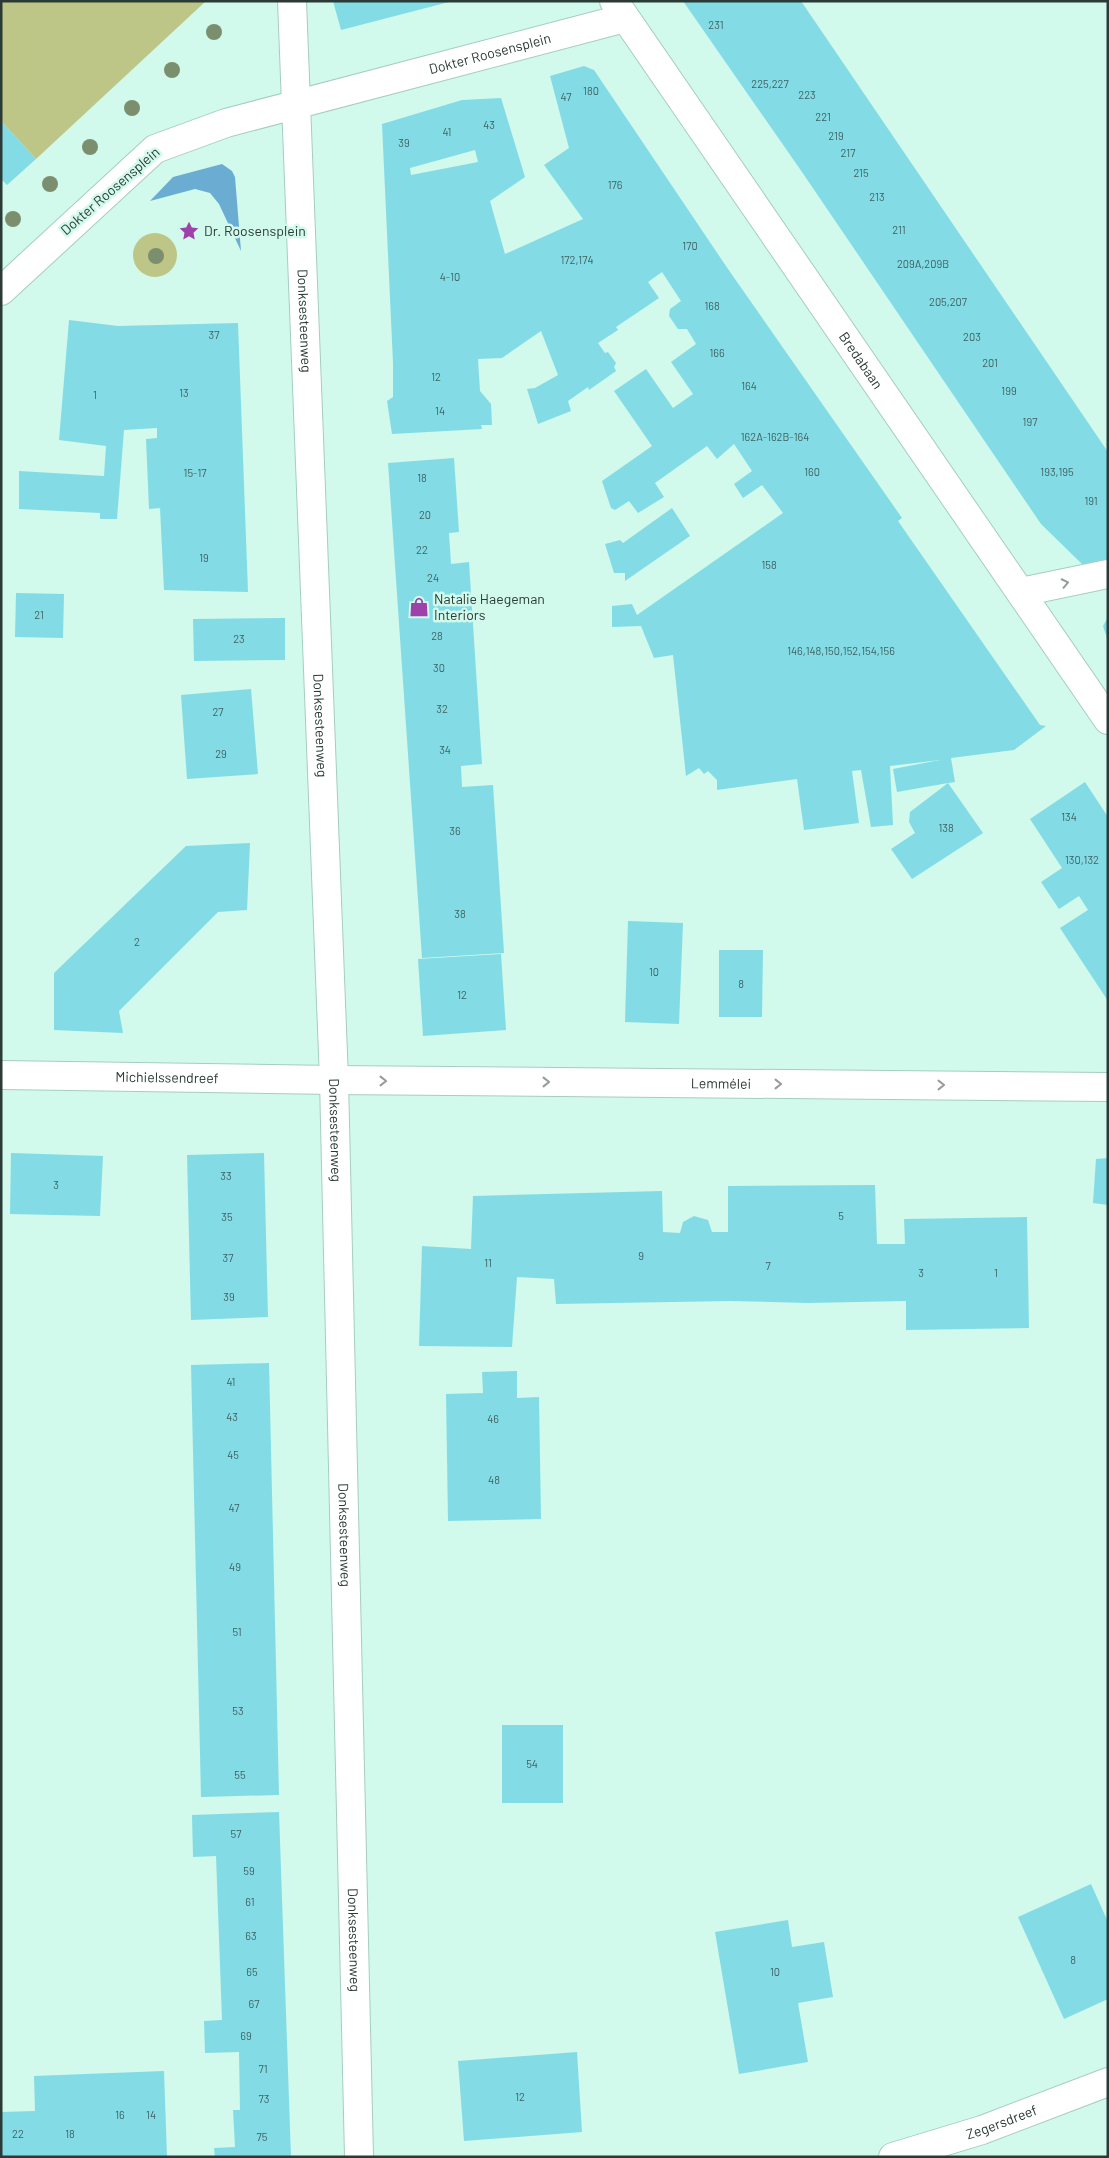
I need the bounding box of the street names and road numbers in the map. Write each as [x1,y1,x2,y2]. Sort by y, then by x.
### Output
street label: Dokter Roosensplein [427,29,553,77]
street label: Dokter Roosensplein [57,143,163,238]
street label: Donksesteenweg [294,269,315,373]
street label: Bredabaan [836,328,887,392]
street label: Donksesteenweg [310,673,331,778]
street label: Michielssendreef [115,1068,219,1086]
street label: Lemmélei [691,1074,751,1092]
street label: Donksesteenweg [326,1078,345,1182]
street label: Donksesteenweg [335,1483,355,1587]
street label: Donksesteenweg [345,1888,364,1992]
street label: Zegersdreef [964,2101,1039,2142]

